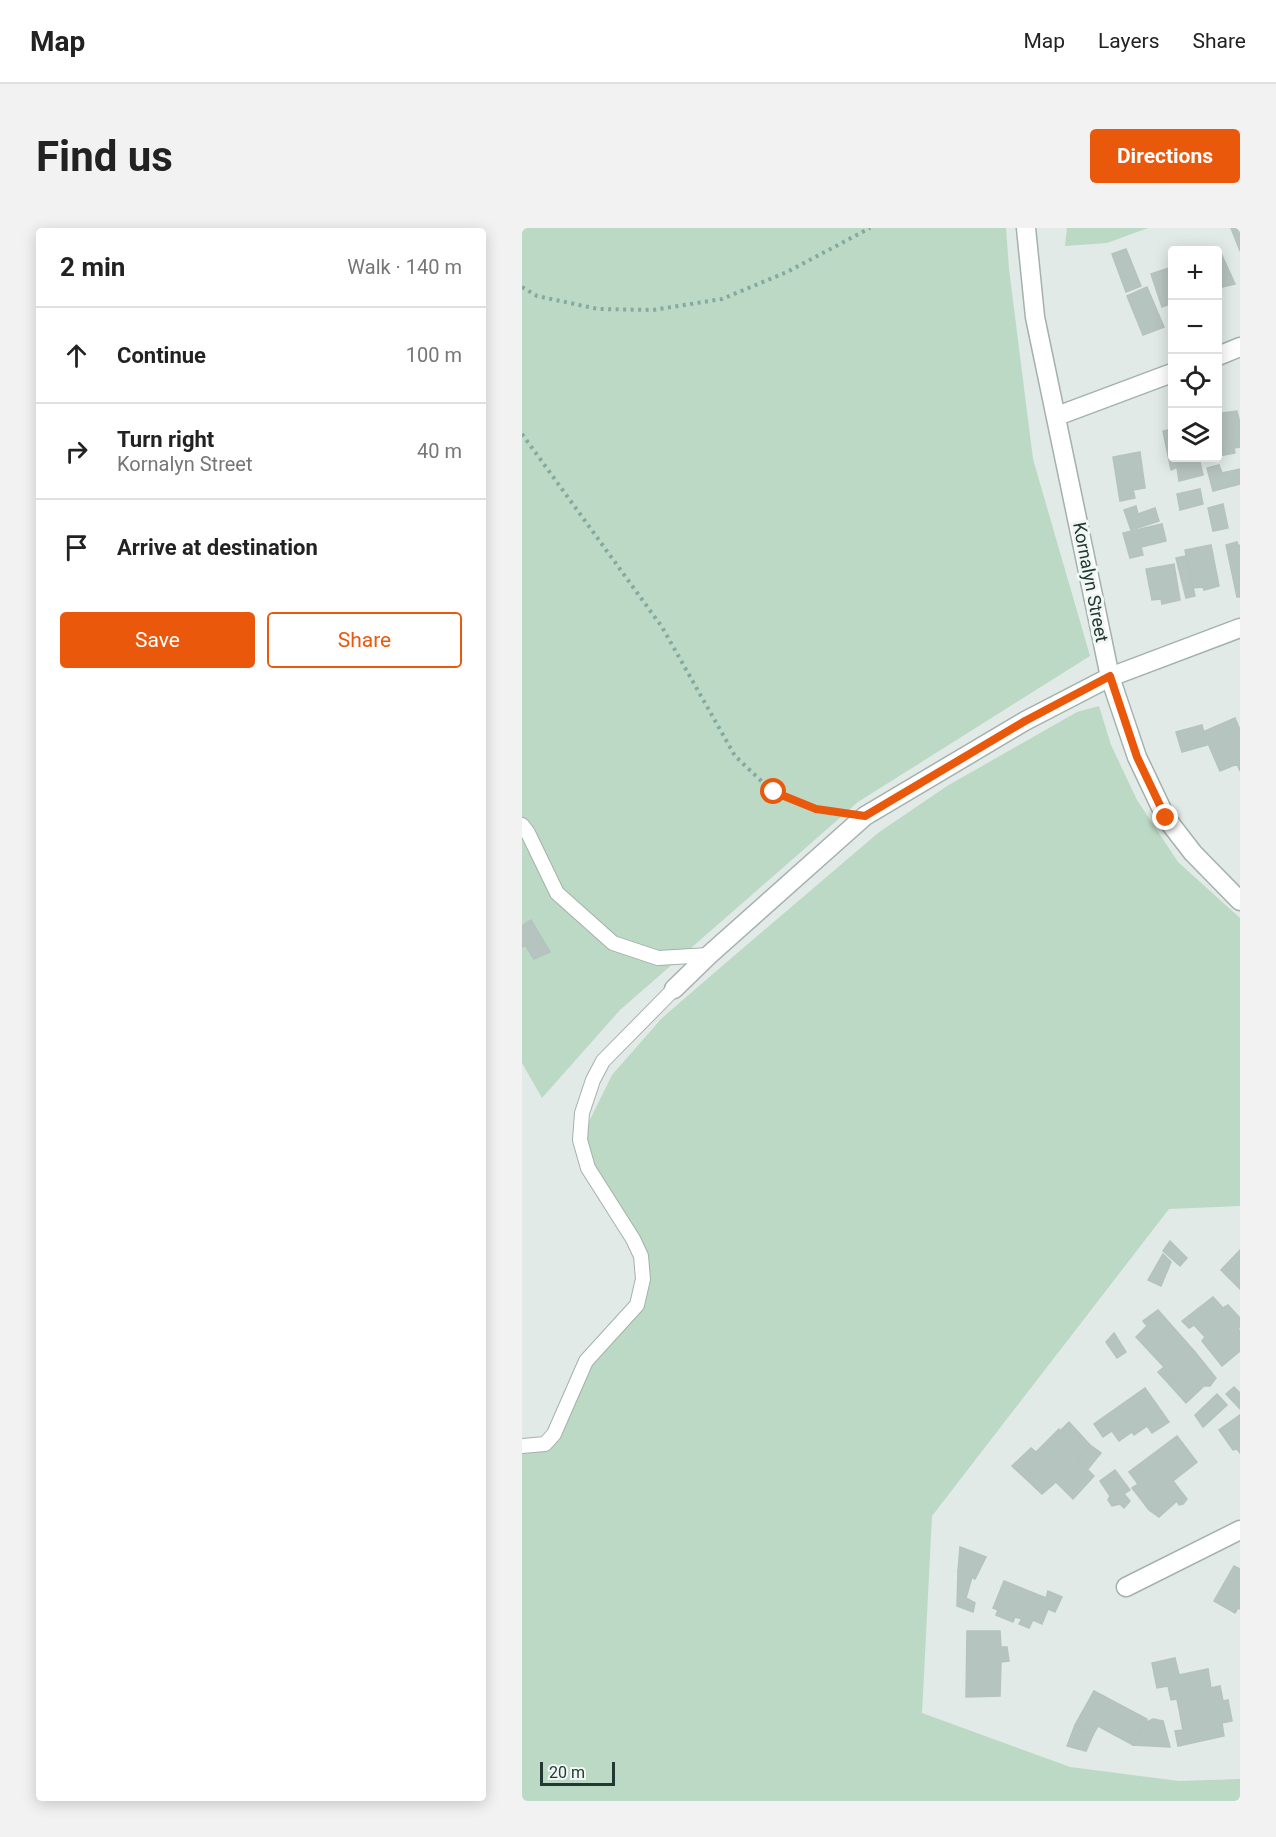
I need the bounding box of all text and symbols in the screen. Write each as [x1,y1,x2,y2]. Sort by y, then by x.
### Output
text: Map [30,25,85,58]
text: Map [1023,29,1065,53]
text: Layers [1098,29,1159,53]
text: Share [1192,29,1246,53]
button: Directions [1090,129,1240,183]
text: Find us [36,132,173,181]
map controls [1168,246,1222,462]
button: + [1168,246,1222,300]
text: 2 min [60,252,125,282]
text: Walk · 140 m [347,255,462,279]
button: − [1168,300,1222,354]
icon: ahead [60,339,93,372]
text: Continue [117,343,206,368]
text: 100 m [406,343,462,367]
button: locate [1168,354,1222,408]
button: layers [1168,408,1222,462]
text: Turn right [117,427,214,452]
icon: right [60,435,93,468]
text: 40 m [417,439,462,463]
text: Kornalyn Street [117,452,253,476]
street label: Kornalyn Street [1069,520,1113,644]
icon: arrive [60,531,93,564]
text: Arrive at destination [117,535,318,560]
button: Save [60,612,255,668]
button: Share [267,612,462,668]
route start [760,778,786,804]
route end [1152,804,1178,830]
scale bar [540,1759,615,1786]
text: 20 m [549,1763,585,1782]

